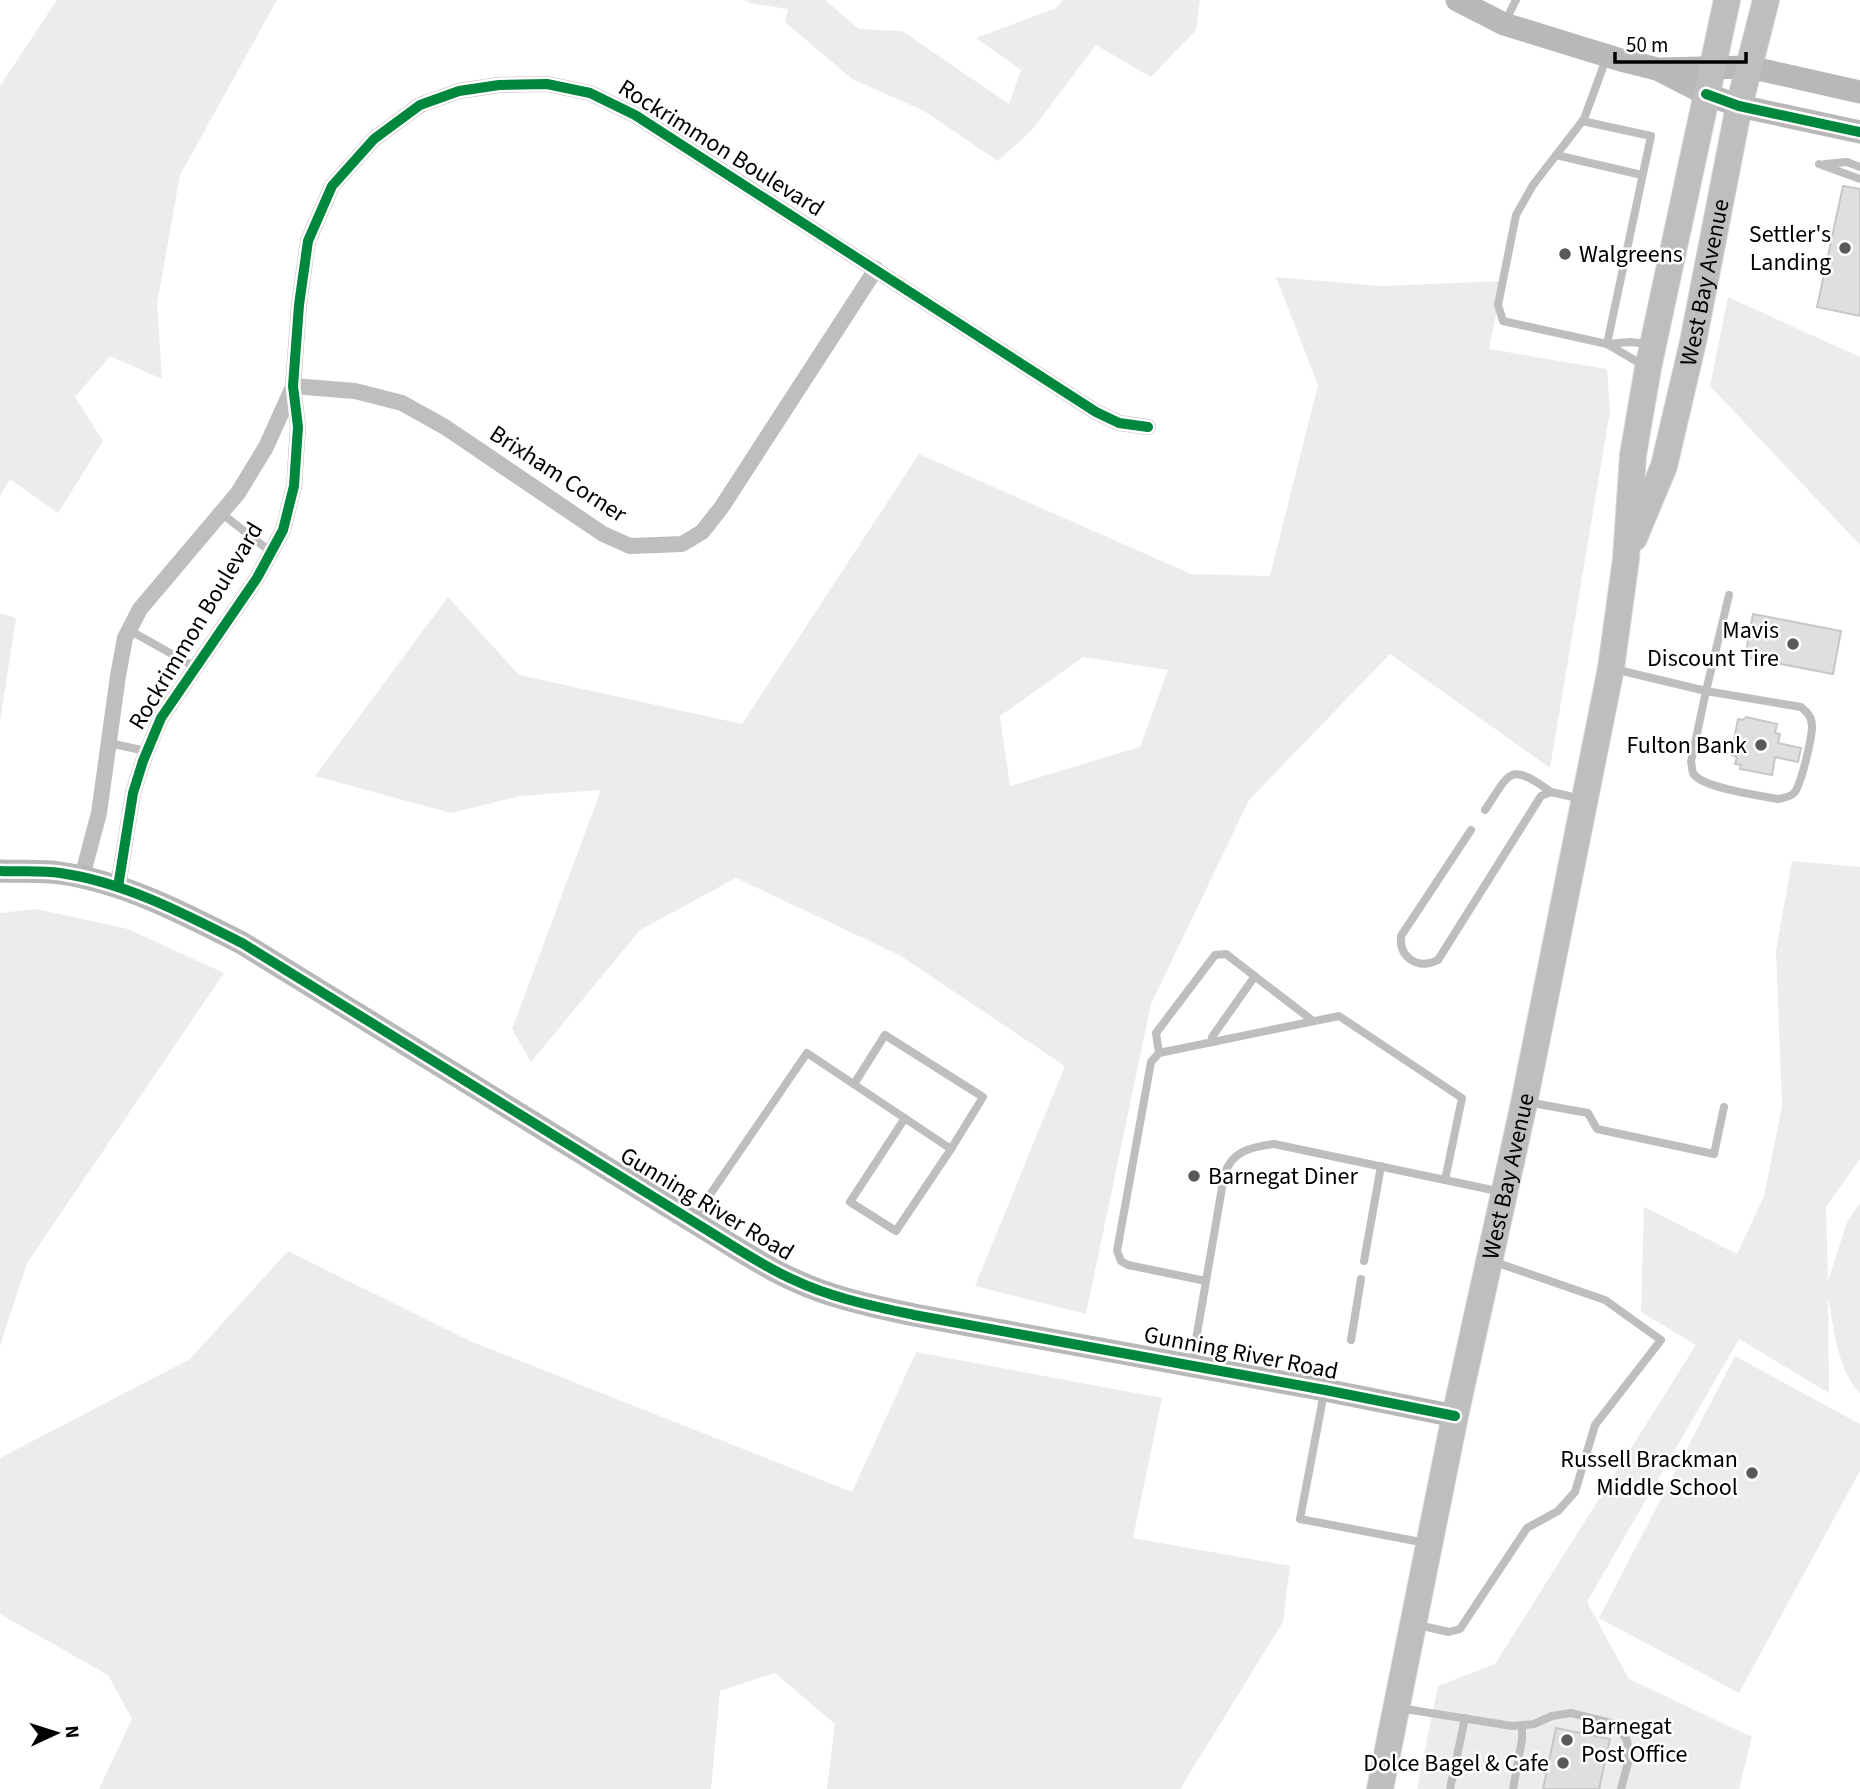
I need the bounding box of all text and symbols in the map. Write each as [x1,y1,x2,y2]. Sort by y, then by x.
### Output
scale bar [1615,21,1746,65]
text: 50 m [1626,30,1668,60]
street label: Rockrimmon Boulevard [611,70,831,226]
street label: West Bay Avenue [1670,196,1738,369]
place label: Settler's Landing [1749,217,1831,280]
place label: Walgreens [1579,237,1683,272]
marker: Settler's Landing [1837,240,1853,256]
marker: Walgreens [1557,246,1573,262]
street label: Brixham Corner [483,416,634,532]
street label: Rockrimmon Boulevard [120,516,272,736]
place label: Mavis Discount Tire [1647,613,1779,676]
marker: Mavis Discount Tire [1785,636,1801,652]
place label: Fulton Bank [1626,728,1747,763]
marker: Fulton Bank [1753,737,1769,753]
street label: West Bay Avenue [1473,1090,1543,1263]
street label: Gunning River Road [613,1138,801,1270]
place label: Barnegat Diner [1208,1159,1358,1194]
marker: Barnegat Diner [1186,1168,1202,1184]
street label: Gunning River Road [1141,1317,1341,1389]
place label: Russell Brackman Middle School [1560,1442,1738,1505]
marker: Russell Brackman Middle School [1744,1465,1760,1481]
north arrow [21,1698,91,1768]
place label: Barnegat Post Office [1581,1709,1687,1772]
text: N [58,1725,85,1739]
marker: Barnegat Post Office [1559,1732,1575,1748]
place label: Dolce Bagel & Cafe [1363,1746,1549,1781]
marker: Dolce Bagel & Cafe [1555,1755,1571,1771]

